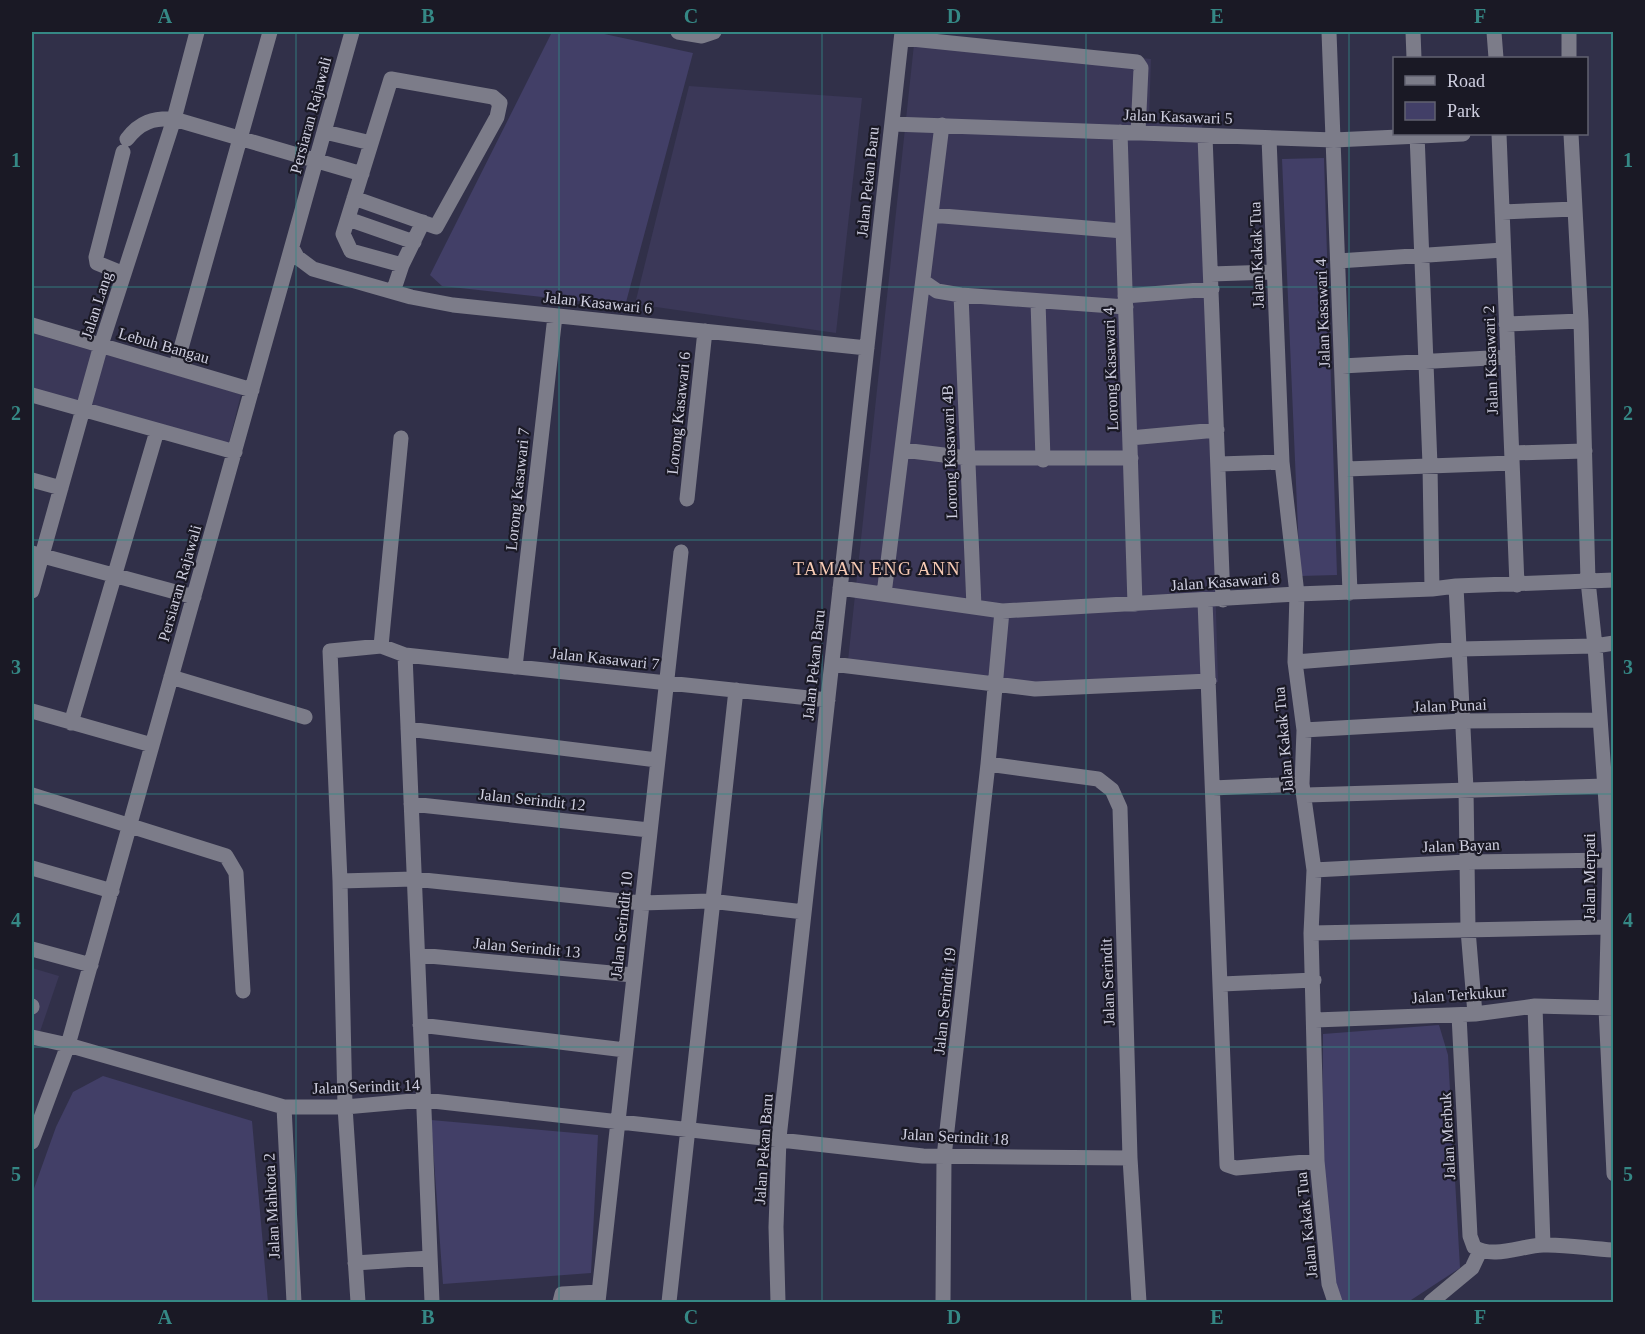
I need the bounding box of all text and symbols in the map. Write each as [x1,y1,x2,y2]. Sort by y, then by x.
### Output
text: A [158,5,173,27]
text: B [421,5,435,27]
text: C [684,5,698,27]
text: D [947,5,961,27]
text: E [1210,5,1224,27]
text: F [1474,5,1486,27]
street label: Persiaran Rajawali [287,54,335,176]
legend [1393,57,1588,135]
text: Road [1447,71,1485,91]
text: Park [1447,101,1480,121]
street label: Jalan Kasawari 5 [1123,106,1233,127]
street label: Jalan Pekan Baru [853,126,882,238]
text: 1 [11,149,21,171]
text: 1 [1623,149,1633,171]
street label: Jalan Kakak Tua [1246,201,1267,309]
street label: Jalan Kasawari 4 [1312,258,1333,368]
street label: Jalan Lang [78,269,116,341]
street label: Jalan Kasawari 6 [543,288,653,317]
street label: Jalan Kasawari 2 [1480,305,1501,415]
street label: Lorong Kasawari 4 [1100,307,1122,431]
street label: Lebuh Bangau [116,324,211,368]
street label: Lorong Kasawari 6 [664,351,694,475]
street label: Lorong Kasawari 4B [939,385,961,519]
text: 2 [11,402,21,424]
text: 2 [1623,402,1633,424]
street label: Lorong Kasawari 7 [503,427,533,551]
street label: Persiaran Rajawali [155,522,205,644]
district label: TAMAN ENG ANN [793,559,961,579]
street label: Jalan Kasawari 8 [1170,569,1280,594]
street label: Jalan Pekan Baru [799,609,828,721]
street label: Jalan Kasawari 7 [550,644,660,673]
text: 3 [11,656,21,678]
text: 3 [1623,656,1633,678]
street label: Jalan Kakak Tua [1270,686,1297,794]
street label: Jalan Punai [1413,696,1488,715]
street label: Jalan Serindit 12 [478,785,586,814]
street label: Jalan Merpati [1581,833,1599,921]
street label: Jalan Bayan [1422,836,1500,856]
street label: Jalan Serindit 10 [607,871,636,979]
text: 4 [11,909,21,931]
text: 4 [1623,909,1633,931]
street label: Jalan Serindit 13 [473,934,581,961]
street label: Jalan Serindit [1097,937,1118,1026]
street label: Jalan Serindit 19 [930,947,959,1055]
street label: Jalan Terkukur [1411,983,1508,1006]
street label: Jalan Serindit 14 [312,1076,420,1097]
street label: Jalan Merbuk [1437,1092,1458,1180]
street label: Jalan Pekan Baru [751,1093,776,1205]
street label: Jalan Serindit 18 [901,1125,1009,1148]
street label: Jalan Mahkota 2 [260,1153,283,1259]
text: 5 [11,1163,21,1185]
text: 5 [1623,1163,1633,1185]
street label: Jalan Kakak Tua [1292,1171,1321,1279]
text: A [158,1306,173,1328]
text: B [421,1306,435,1328]
text: C [684,1306,698,1328]
text: D [947,1306,961,1328]
text: E [1210,1306,1224,1328]
text: F [1474,1306,1486,1328]

